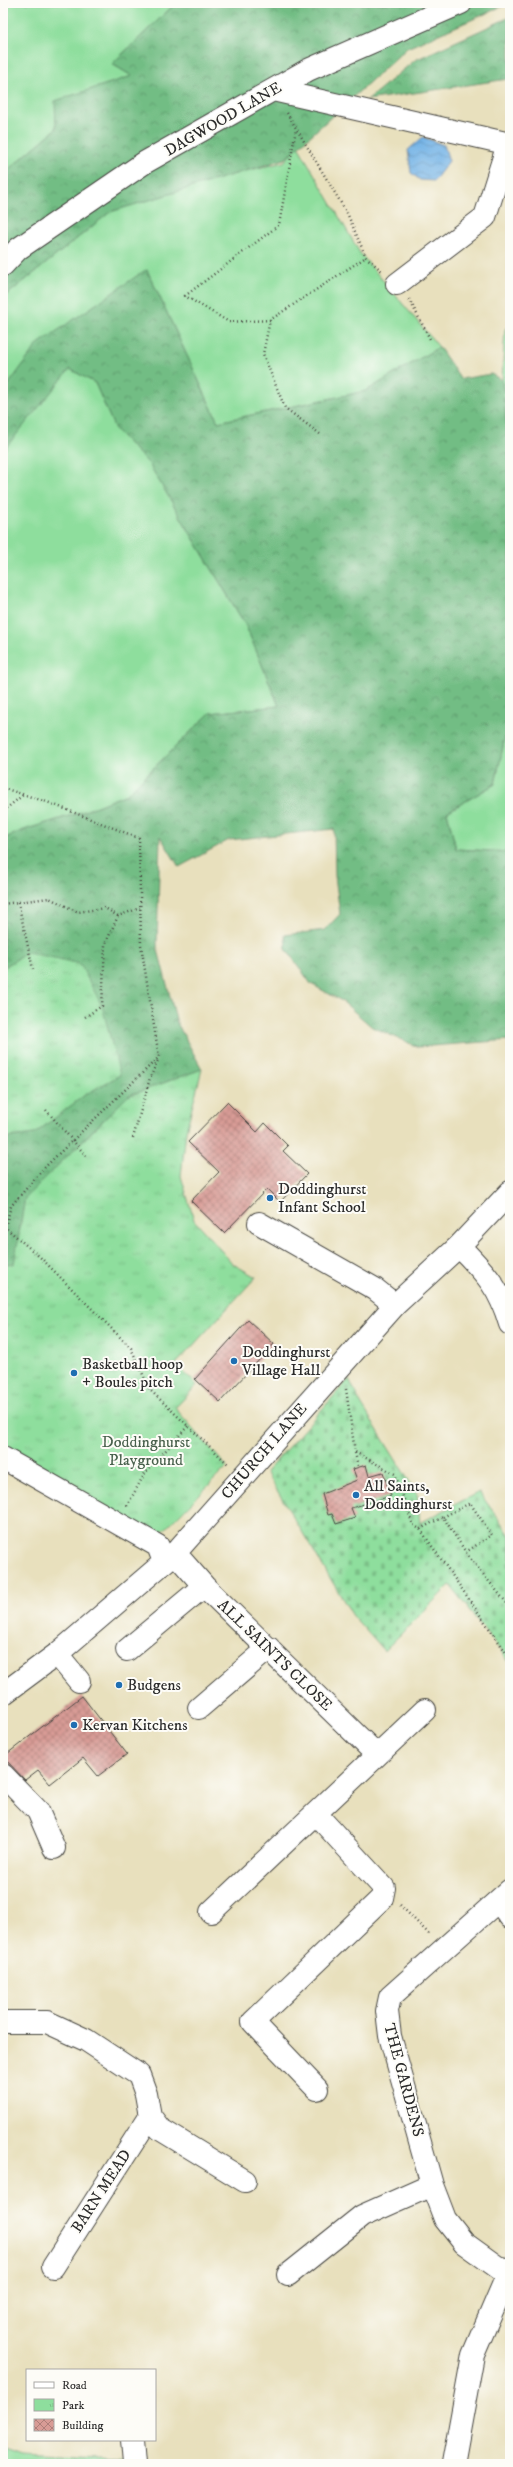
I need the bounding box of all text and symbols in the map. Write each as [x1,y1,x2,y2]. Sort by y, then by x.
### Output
street label: DAGWOOD LANE [161,77,285,161]
place label: Doddinghurst Infant School [278,1179,366,1217]
marker: Doddinghurst Infant School [265,1193,275,1203]
place label: Doddinghurst Village Hall [241,1342,330,1380]
place label: Basketball hoop + Boules pitch [82,1354,183,1392]
marker: Doddinghurst Village Hall [229,1356,239,1366]
marker: Basketball hoop + Boules pitch [69,1368,79,1378]
street label: CHURCH LANE [217,1399,311,1503]
park label: Doddinghurst Playground [102,1432,190,1470]
place label: All Saints, Doddinghurst [364,1476,452,1514]
marker: All Saints, Doddinghurst [351,1490,361,1500]
street label: ALL SAINTS CLOSE [213,1595,337,1715]
place label: Budgens [127,1675,181,1695]
marker: Budgens [114,1680,124,1690]
place label: Kervan Kitchens [82,1715,187,1735]
marker: Kervan Kitchens [69,1720,79,1730]
street label: THE GARDENS [379,2021,429,2139]
street label: BARN MEAD [67,2145,135,2237]
legend [26,2369,156,2441]
text: Road [62,2378,87,2393]
text: Park [62,2398,84,2413]
text: Building [62,2418,103,2433]

